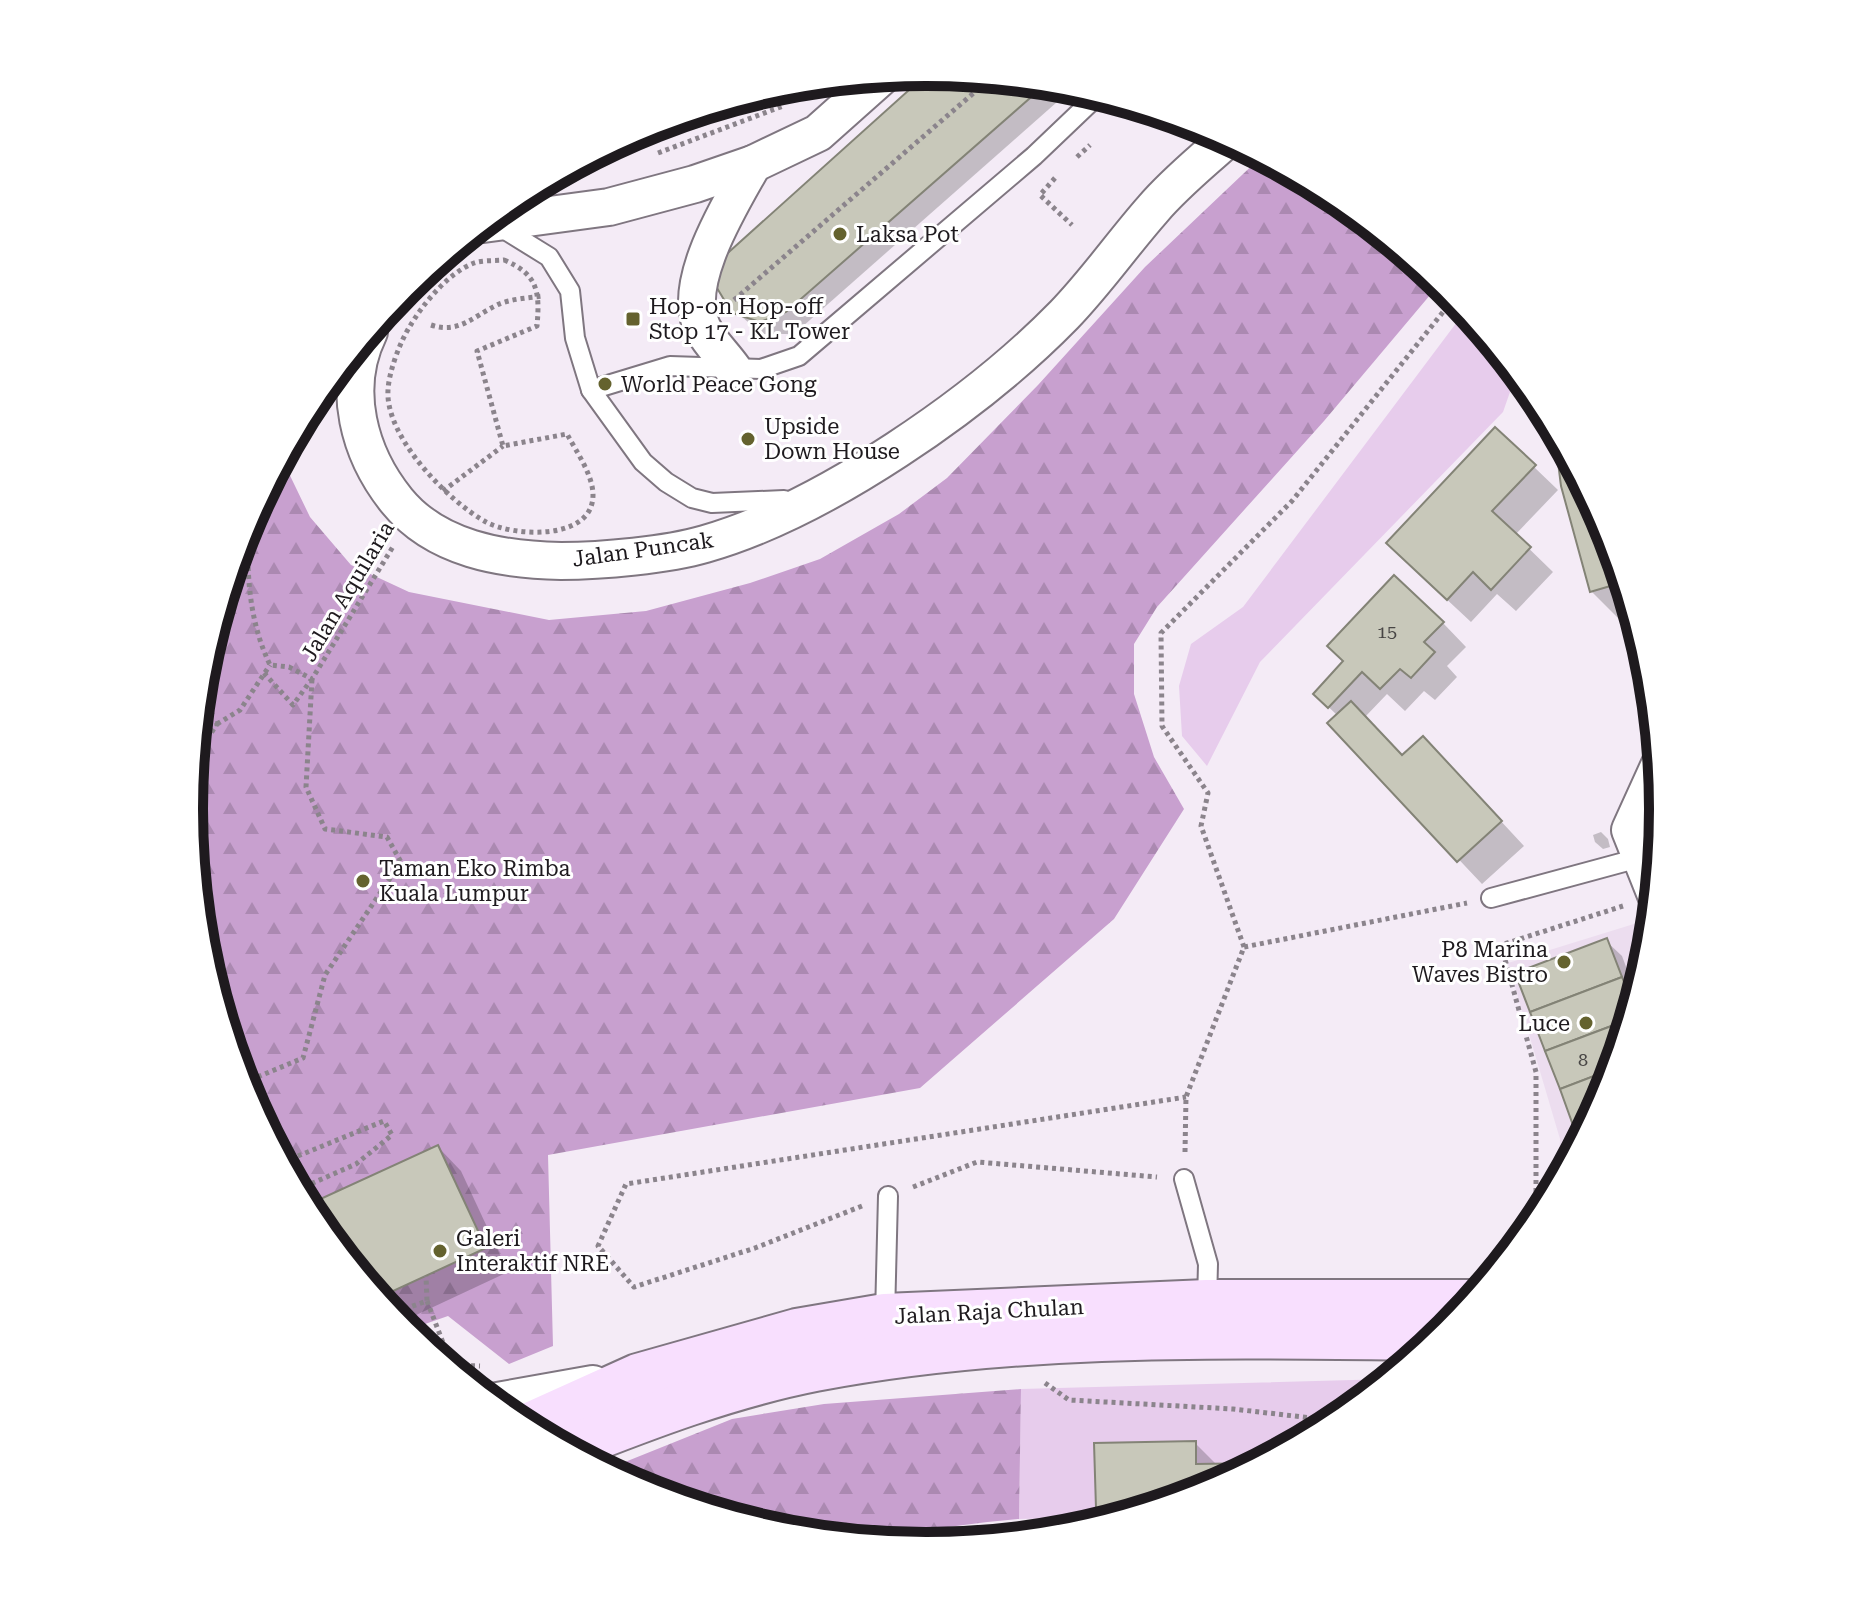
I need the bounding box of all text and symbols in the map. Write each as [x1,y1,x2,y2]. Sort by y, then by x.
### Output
place label: Laksa Pot [856,222,959,247]
marker: Laksa Pot [831,225,849,243]
place label: Hop-on Hop-off Stop 17 - KL Tower [649,294,850,344]
marker: Hop-on Hop-off Stop 17 - KL Tower [624,310,642,328]
place label: World Peace Gong [621,372,817,397]
marker: World Peace Gong [596,375,614,393]
place label: Upside Down House [764,414,900,464]
marker: Upside Down House [739,430,757,448]
street label: Jalan Aquilaria [296,517,399,666]
street label: Jalan Puncak [571,527,716,572]
house number: 15 [1377,621,1397,642]
place label: Taman Eko Rimba Kuala Lumpur [379,856,570,906]
marker: Taman Eko Rimba Kuala Lumpur [354,872,372,890]
place label: P8 Marina Waves Bistro [1412,937,1548,987]
marker: P8 Marina Waves Bistro [1555,953,1573,971]
place label: Luce [1518,1011,1570,1036]
marker: Luce [1577,1014,1595,1032]
house number: 8 [1578,1049,1588,1070]
place label: Galeri Interaktif NRE [456,1226,609,1276]
marker: Galeri Interaktif NRE [431,1242,449,1260]
street label: Jalan Raja Chulan [894,1294,1084,1329]

